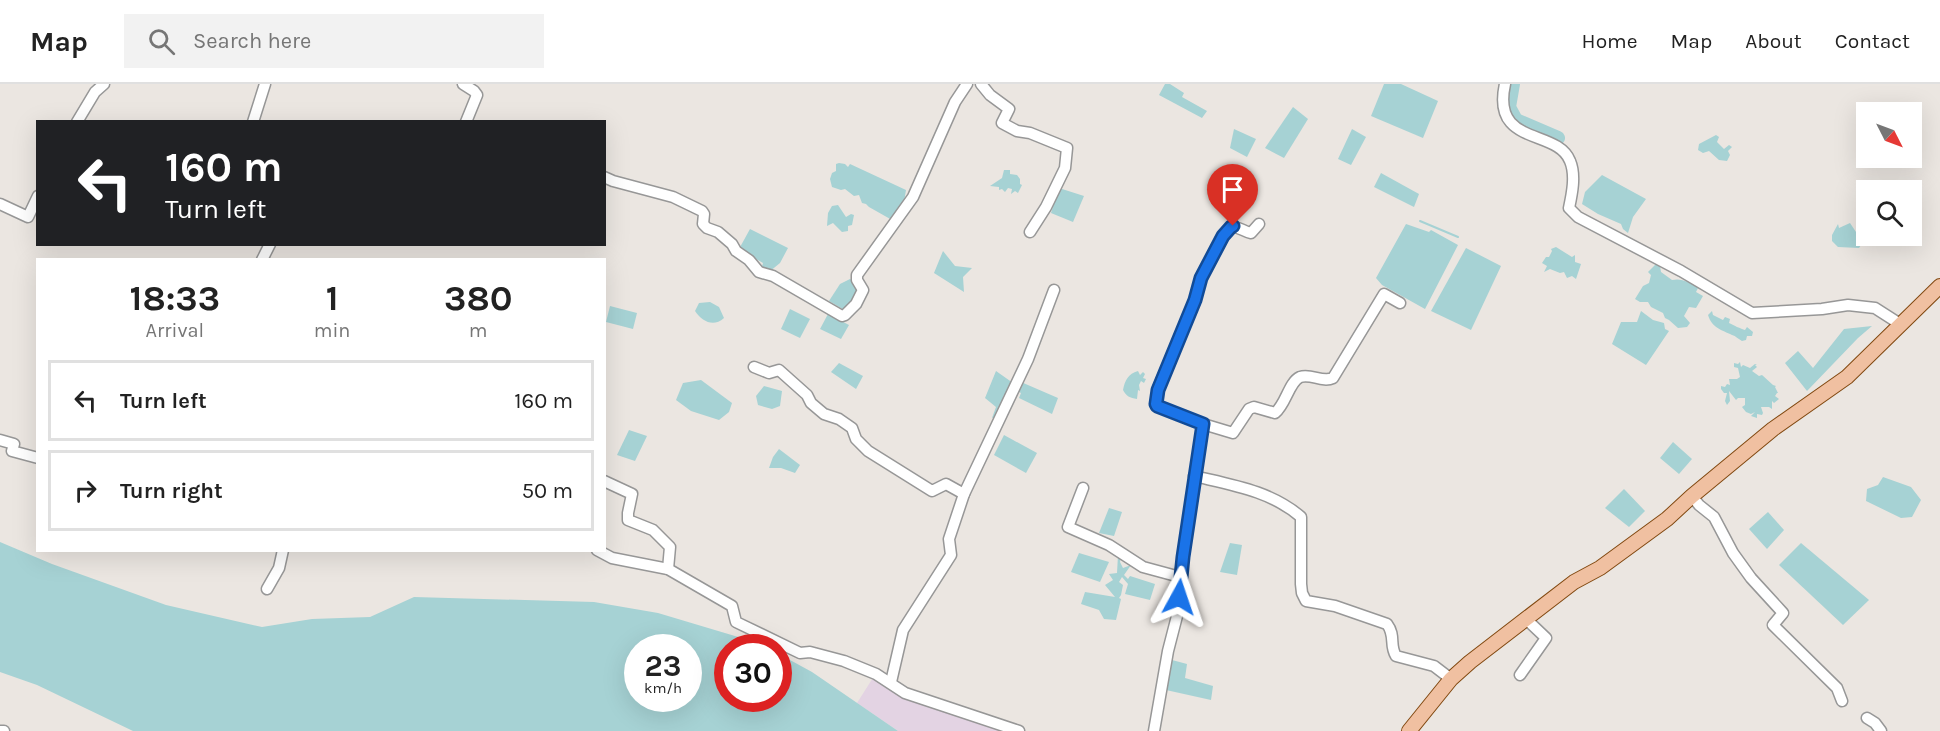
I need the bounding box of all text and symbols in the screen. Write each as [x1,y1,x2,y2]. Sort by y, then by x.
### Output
search box [124,14,544,68]
text: Map [30,25,88,58]
icon: search [145,25,178,58]
text: Search here [193,28,311,54]
text: Home [1582,29,1638,53]
text: Map [1671,29,1712,53]
text: About [1745,29,1802,53]
text: Contact [1835,29,1910,53]
north arrow [1856,102,1922,168]
map controls [1856,102,1922,246]
text: 160 m [165,142,283,192]
icon: left [66,144,144,222]
pin [1207,164,1258,226]
icon: arrive [1216,173,1249,206]
button: search [1856,180,1922,246]
text: Turn left [165,193,266,225]
text: 18:33 [130,277,220,319]
text: 1 [326,277,338,319]
text: 380 [444,277,512,319]
text: Arrival [146,319,204,342]
text: min [314,319,350,342]
text: m [469,319,488,342]
icon: left [69,384,102,417]
text: Turn left [120,388,207,414]
text: 160 m [514,388,573,414]
icon: right [69,474,102,507]
text: Turn right [120,478,223,504]
text: 50 m [522,478,573,504]
position arrow [1147,565,1211,629]
speed limit sign: 30 [714,634,792,712]
text: 23 [645,648,681,684]
text: km/h [644,679,682,697]

